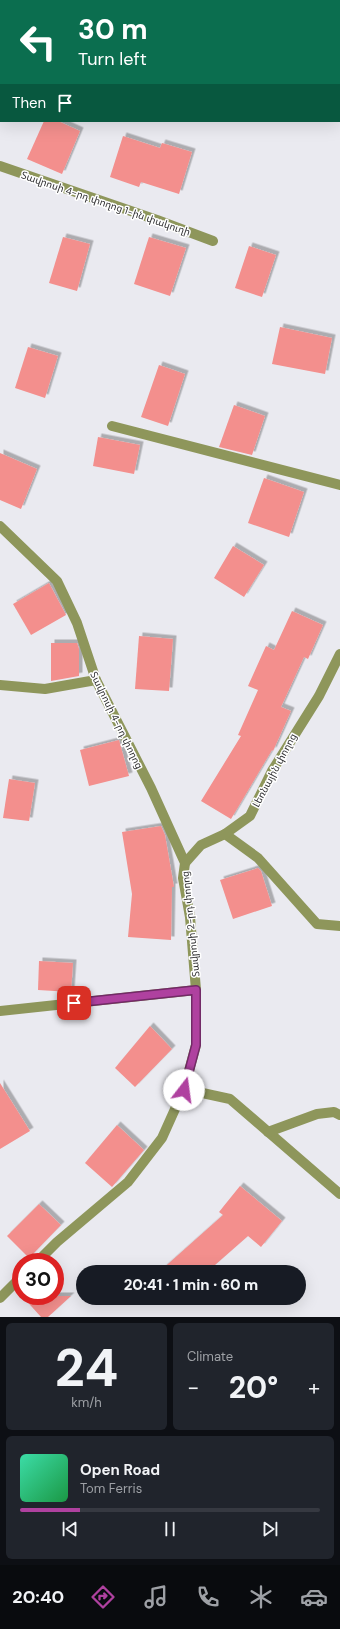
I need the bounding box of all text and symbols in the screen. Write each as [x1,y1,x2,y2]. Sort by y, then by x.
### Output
text: 30 m [78,11,148,48]
icon: left [12,16,64,68]
text: Turn left [78,47,147,71]
icon: arrive [54,92,76,114]
text: Then [12,93,46,113]
street label: Տավրոսի 4-րդ փողոց 1-ին փակուղի [19,168,192,239]
street label: Տավրոսի 4-րդ փողոց [87,669,146,771]
street label: Լեռնային փողոց [250,731,299,809]
street label: Տավրոսի 2-րդ փողոց [178,870,203,978]
pin [57,986,91,1020]
icon: arrive [63,992,85,1014]
position arrow [163,1069,205,1111]
speed limit sign: 30 [12,1253,64,1305]
text: 20:41 · 1 min · 60 m [124,1275,258,1295]
text: 24 [55,1334,118,1402]
text: Climate [187,1348,233,1365]
text: 20° [229,1368,278,1407]
text: − [187,1373,199,1402]
text: + [308,1373,320,1402]
text: km/h [71,1394,102,1411]
text: Open Road [80,1460,160,1480]
text: Tom Ferris [80,1480,142,1497]
icon: previous [59,1518,81,1540]
icon: pause [159,1518,181,1540]
icon: next [259,1518,281,1540]
icon: directions [89,1583,117,1611]
icon: music [142,1583,170,1611]
icon: phone [194,1583,222,1611]
icon: climate [247,1583,275,1611]
icon: car [300,1583,328,1611]
text: 20:40 [12,1585,64,1609]

